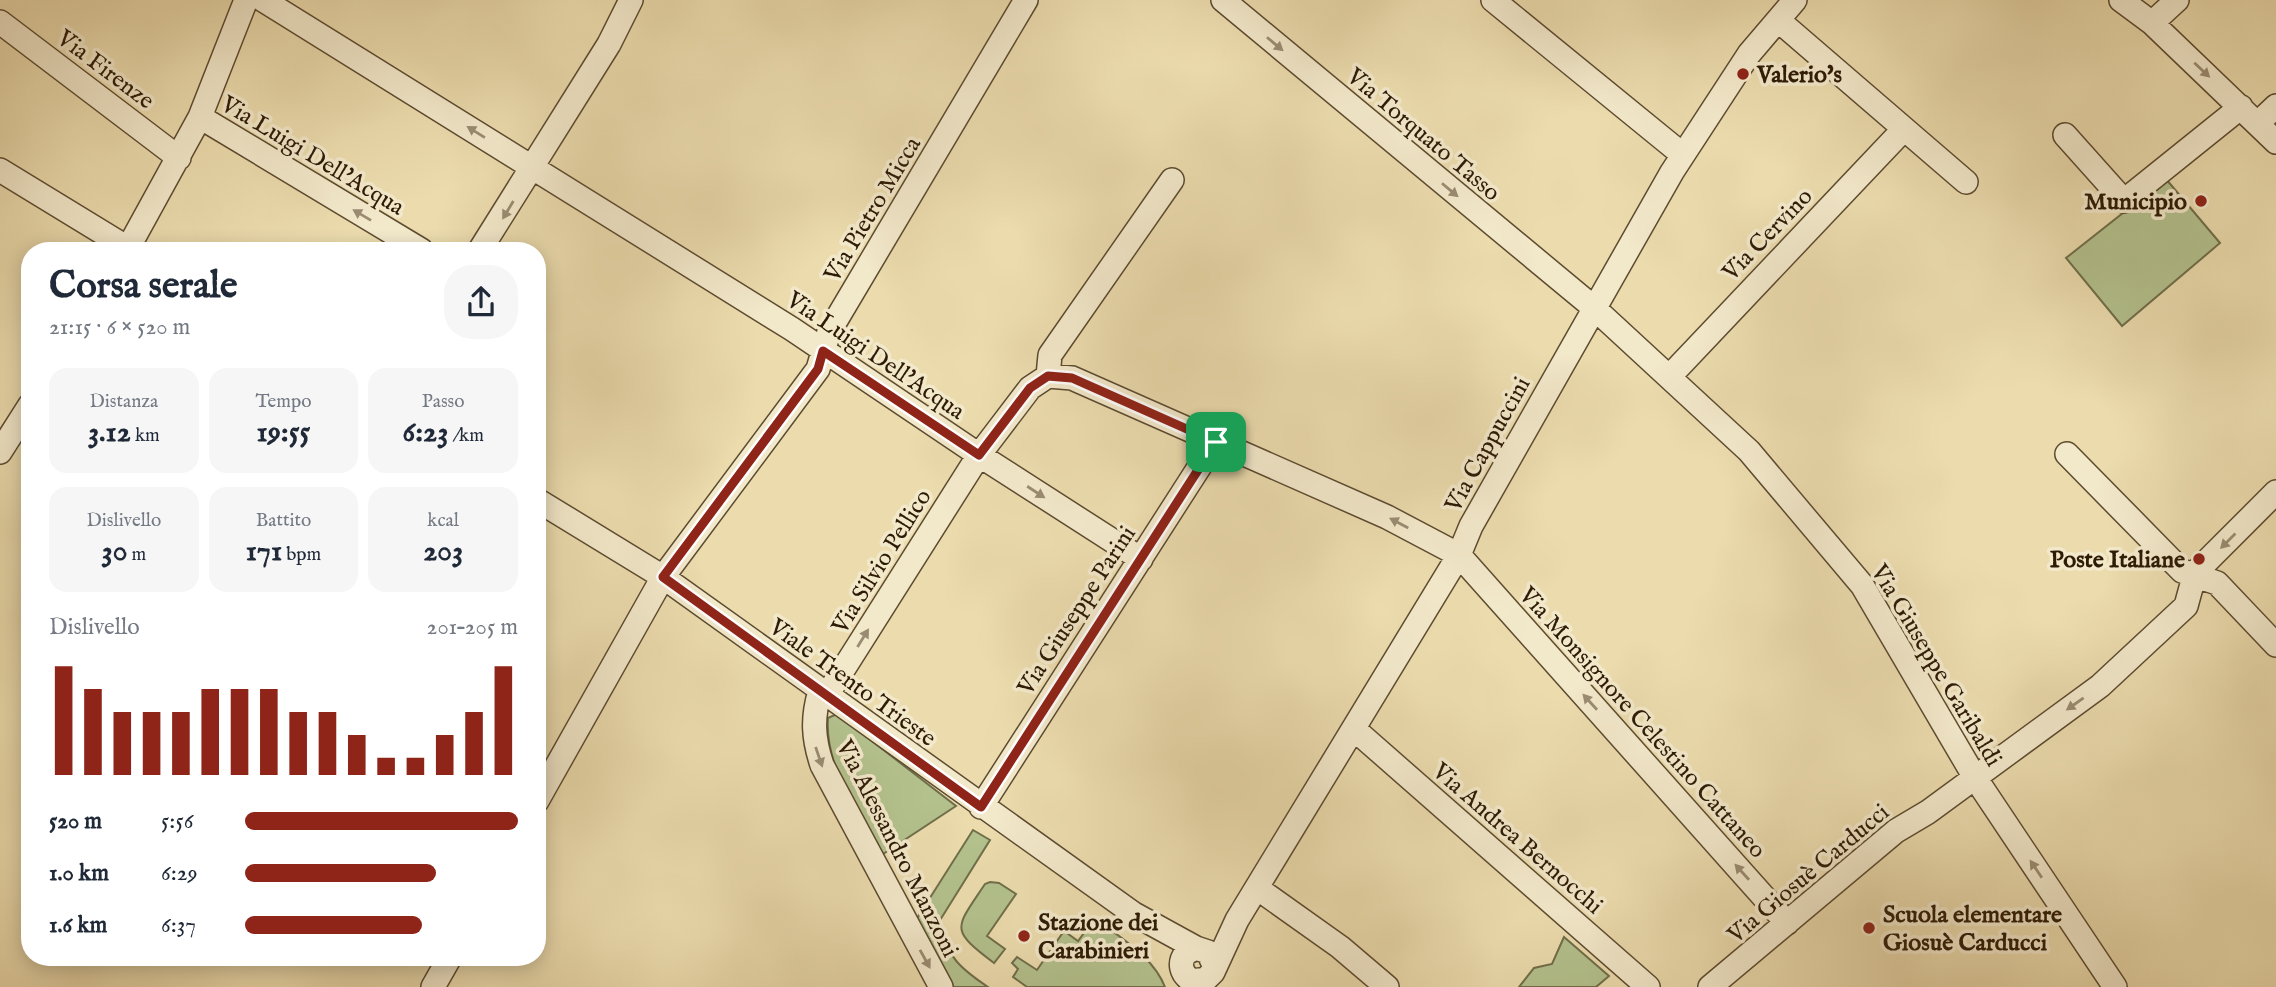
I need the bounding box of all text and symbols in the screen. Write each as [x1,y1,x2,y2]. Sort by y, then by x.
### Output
street label: Via Firenze [49,23,160,117]
one-way arrow [1267,36,1284,51]
place label: Valerio's [1756,60,1843,91]
street label: Via Torquato Tasso [1339,61,1506,209]
one-way arrow [2193,61,2210,77]
marker: Valerio's [1735,66,1751,82]
street label: Via Luigi Dell'Acqua [214,89,410,224]
one-way arrow [466,126,485,138]
street label: Via Pietro Micca [817,131,929,289]
one-way arrow [1441,182,1459,198]
street label: Via Cervino [1715,182,1820,289]
place label: Municipio [2084,187,2187,218]
marker: Municipio [2193,193,2209,209]
one-way arrow [502,200,514,219]
one-way arrow [353,209,372,222]
text: Corsa serale [49,263,237,311]
button: share [444,265,518,339]
street label: Via Luigi Dell'Acqua [779,285,971,428]
text: 21:15 · 6 × 520 m [49,313,190,342]
street label: Via Cappuccini [1438,372,1538,519]
text: Distanza [89,390,158,414]
text: Tempo [255,390,312,414]
text: Passo [422,390,465,414]
pin [1186,412,1246,472]
text: 3.12 [88,414,131,452]
text: 19:55 [257,414,310,452]
text: 6:23 [403,414,448,452]
icon: arrive [1197,423,1235,461]
text: km [131,424,160,448]
text: /km [448,424,484,448]
street label: Via Silvio Pellico [825,484,939,641]
one-way arrow [1027,485,1046,498]
text: Dislivello [86,509,161,533]
text: Battito [256,509,311,533]
text: kcal [427,509,459,533]
one-way arrow [1389,517,1409,529]
street label: Via Giuseppe Parini [1010,520,1144,702]
one-way arrow [2219,532,2236,549]
text: 30 [101,533,127,571]
text: 171 [246,533,282,571]
text: 203 [423,533,463,571]
text: m [127,543,146,567]
text: bpm [282,543,321,567]
place label: Poste Italiane [2050,545,2185,576]
marker: Poste Italiane [2191,551,2207,567]
street label: Via Giuseppe Garibaldi [1862,558,2008,773]
street label: Via Monsignore Celestino Cattaneo [1511,580,1772,865]
street label: Viale Trento Trieste [762,612,942,754]
text: Dislivello [49,613,140,642]
text: 201–205 m [427,613,518,642]
one-way arrow [857,628,870,647]
one-way arrow [1583,694,1598,711]
one-way arrow [2066,697,2084,711]
street label: Via Alessandro Manzoni [828,734,965,963]
one-way arrow [814,747,825,768]
street label: Via Andrea Bernocchi [1425,756,1609,922]
street label: Via Giosuè Carducci [1721,797,1896,952]
text: 520 m [49,807,102,836]
text: 5:56 [161,807,193,836]
text: 1.0 km [49,859,109,888]
text: 6:29 [161,859,198,888]
one-way arrow [2029,860,2043,878]
one-way arrow [1734,864,1750,881]
place label: Scuola elementare Giosuè Carducci [1883,900,2062,959]
place label: Stazione dei Carabinieri [1038,908,1159,967]
text: 1.6 km [49,911,107,940]
text: 6:37 [161,911,196,940]
marker: Scuola elementare Giosuè Carducci [1861,920,1877,936]
marker: Stazione dei Carabinieri [1016,928,1032,944]
one-way arrow [919,949,931,968]

